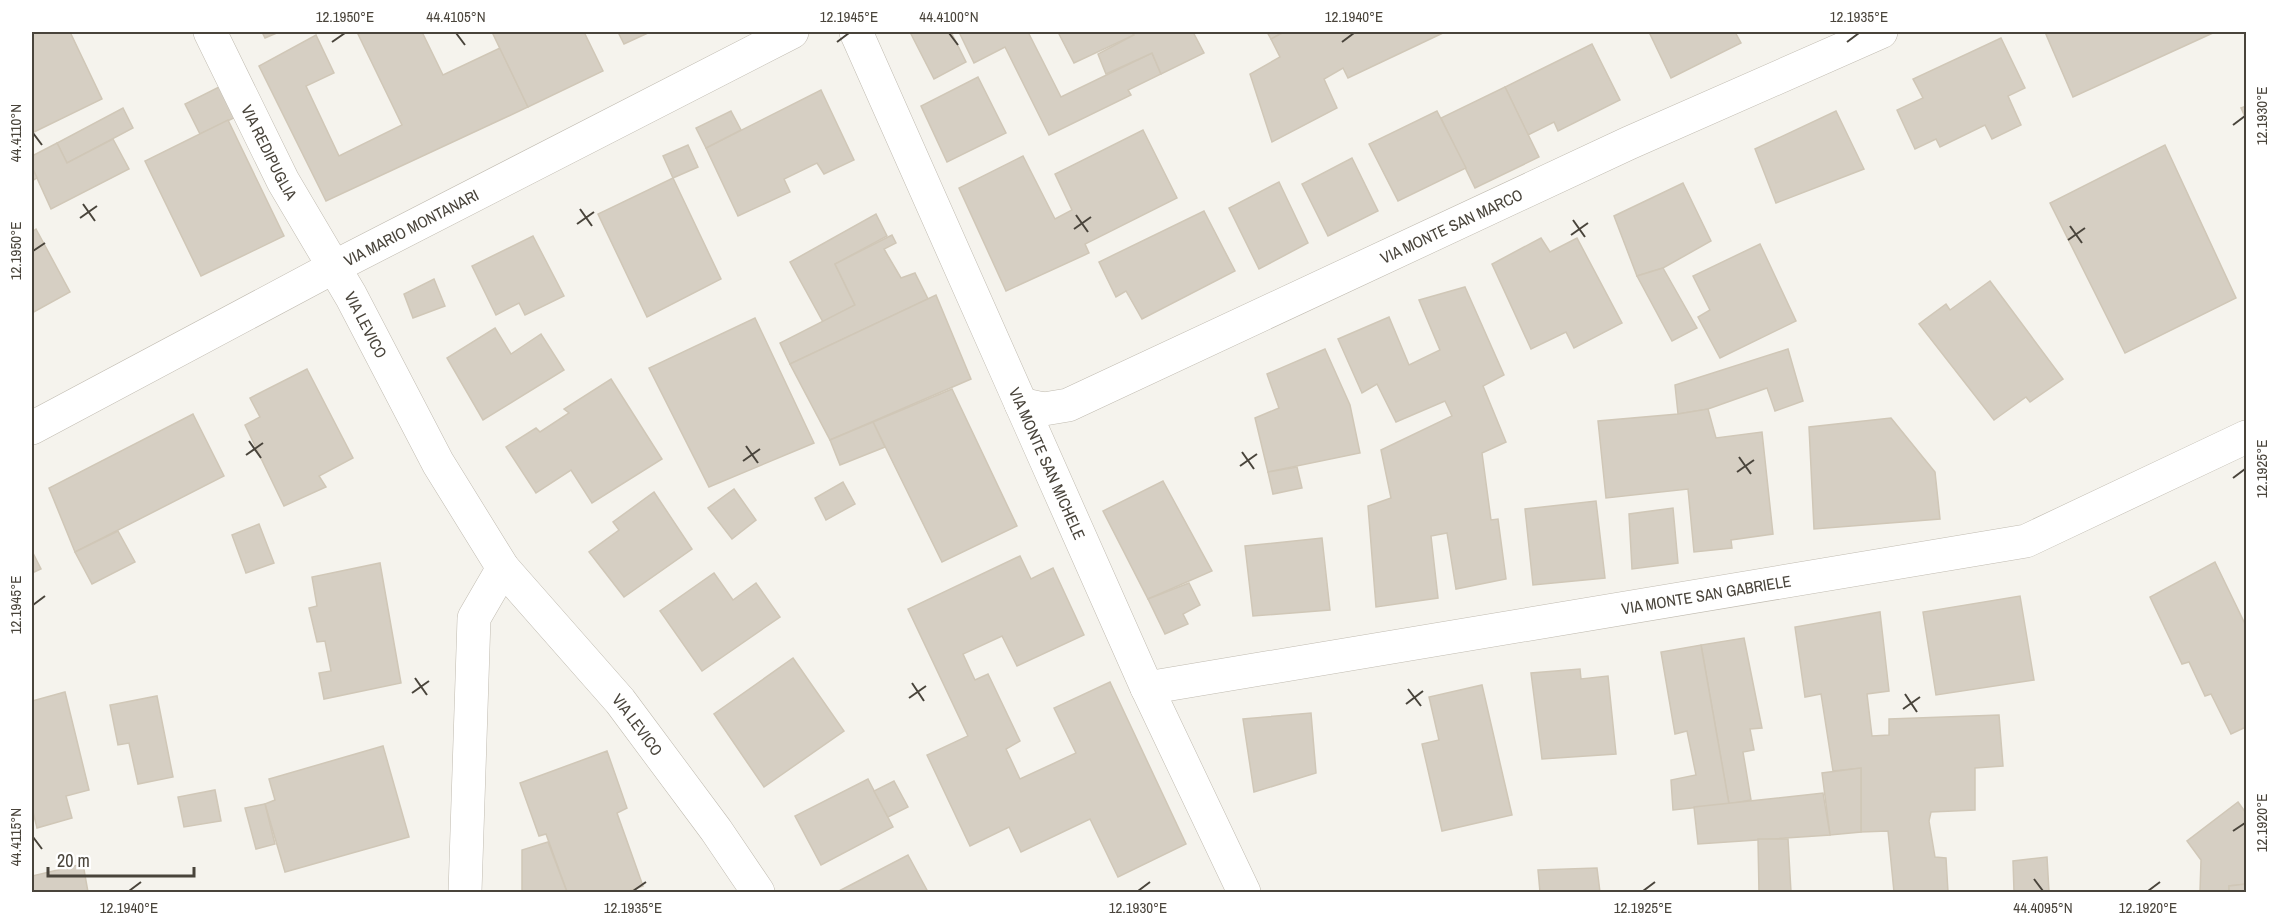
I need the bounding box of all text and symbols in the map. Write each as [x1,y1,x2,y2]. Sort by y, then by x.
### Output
text: 12.1950°E [316,6,374,27]
text: 44.4105°N [426,6,486,27]
text: 12.1945°E [820,6,878,27]
text: 44.4100°N [919,6,979,27]
text: 12.1940°E [1325,6,1383,27]
text: 12.1935°E [1830,6,1888,27]
text: 12.1930°E [2251,87,2272,145]
street label: VIA REDIPUGLIA [236,101,303,204]
text: 44.4110°N [5,104,26,162]
street label: VIA MONTE SAN MARCO [1377,183,1526,269]
street label: VIA MARIO MONTANARI [340,184,482,271]
text: 12.1950°E [5,222,26,280]
street label: VIA LEVICO [340,288,392,362]
street label: VIA MONTE SAN MICHELE [1004,384,1091,543]
text: 12.1925°E [2251,440,2272,498]
street label: VIA MONTE SAN GABRIELE [1620,569,1793,619]
text: 12.1945°E [5,576,26,634]
street label: VIA LEVICO [607,689,668,760]
text: 12.1920°E [2251,794,2272,852]
text: 44.4115°N [5,808,26,866]
scale bar [48,840,194,878]
text: 20 m [57,848,90,873]
text: 12.1940°E [100,897,158,918]
text: 12.1935°E [604,897,662,918]
text: 12.1930°E [1109,897,1167,918]
text: 12.1925°E [1614,897,1672,918]
text: 44.4095°N [2013,897,2073,918]
text: 12.1920°E [2119,897,2177,918]

